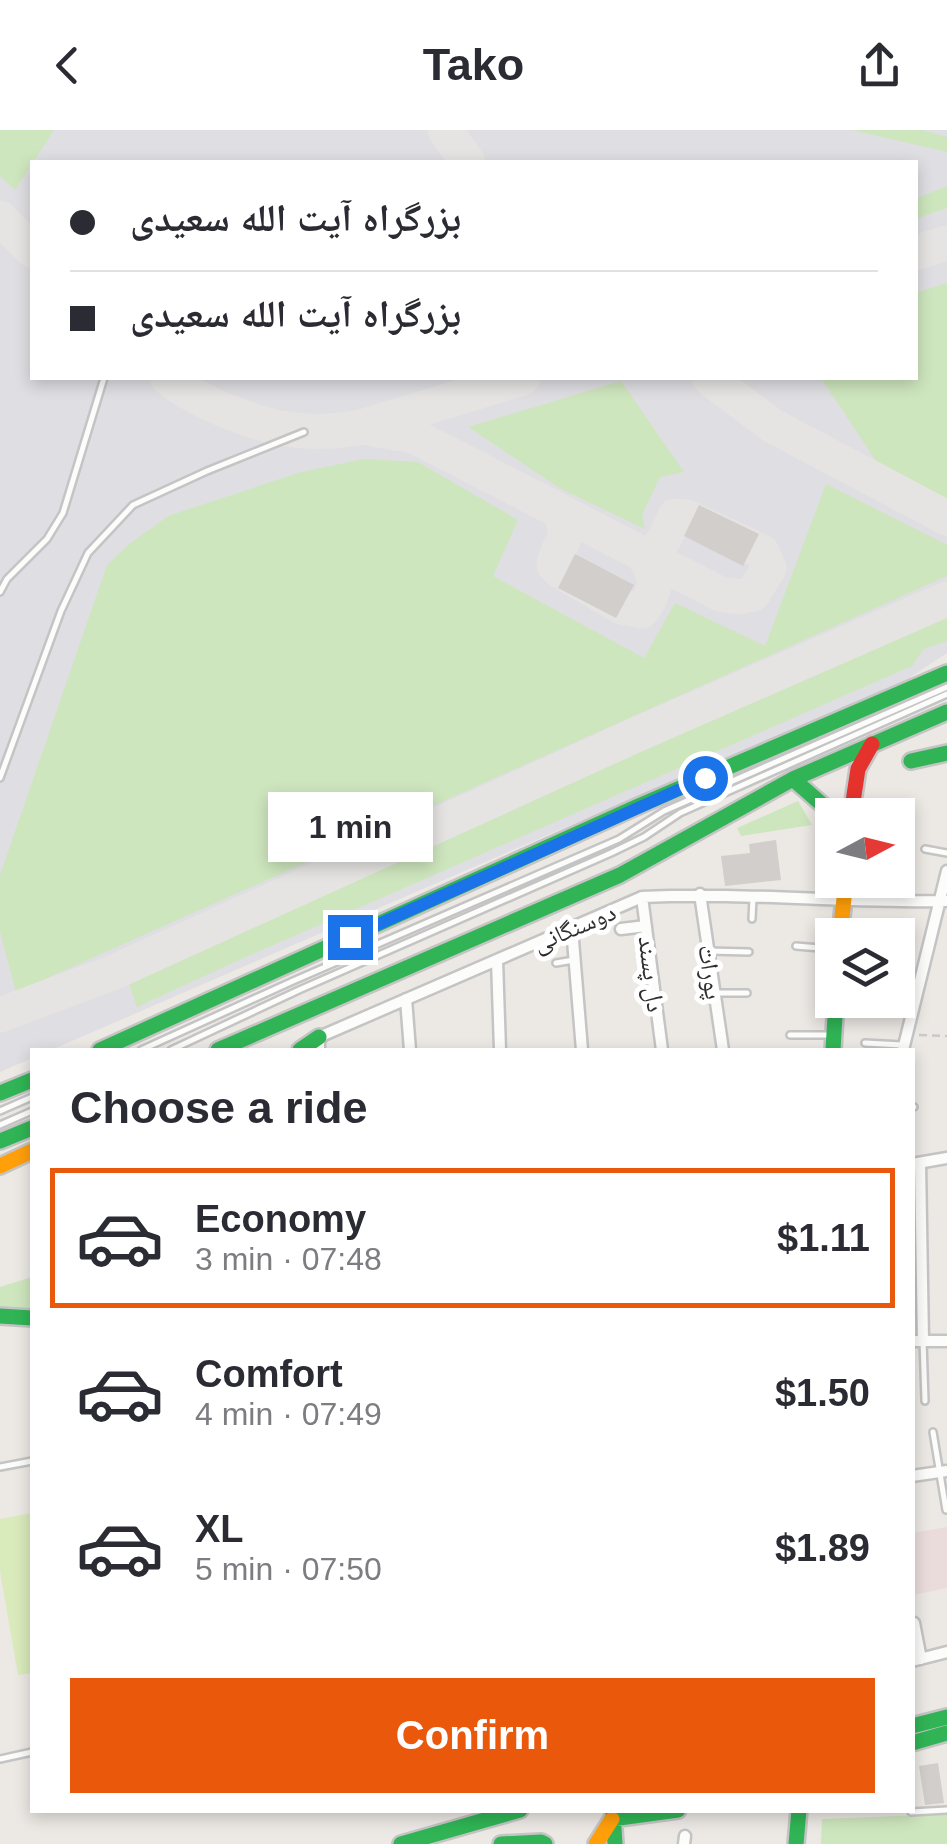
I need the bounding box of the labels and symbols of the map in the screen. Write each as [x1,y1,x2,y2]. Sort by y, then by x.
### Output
route start [683,756,728,801]
callout: 1 min [268,792,432,862]
north arrow [815,798,915,898]
street label: دوسنگانی [528,897,621,959]
route end [328,915,373,960]
street label: دل پسند [631,934,671,1014]
street label: پورات [692,943,729,1001]

